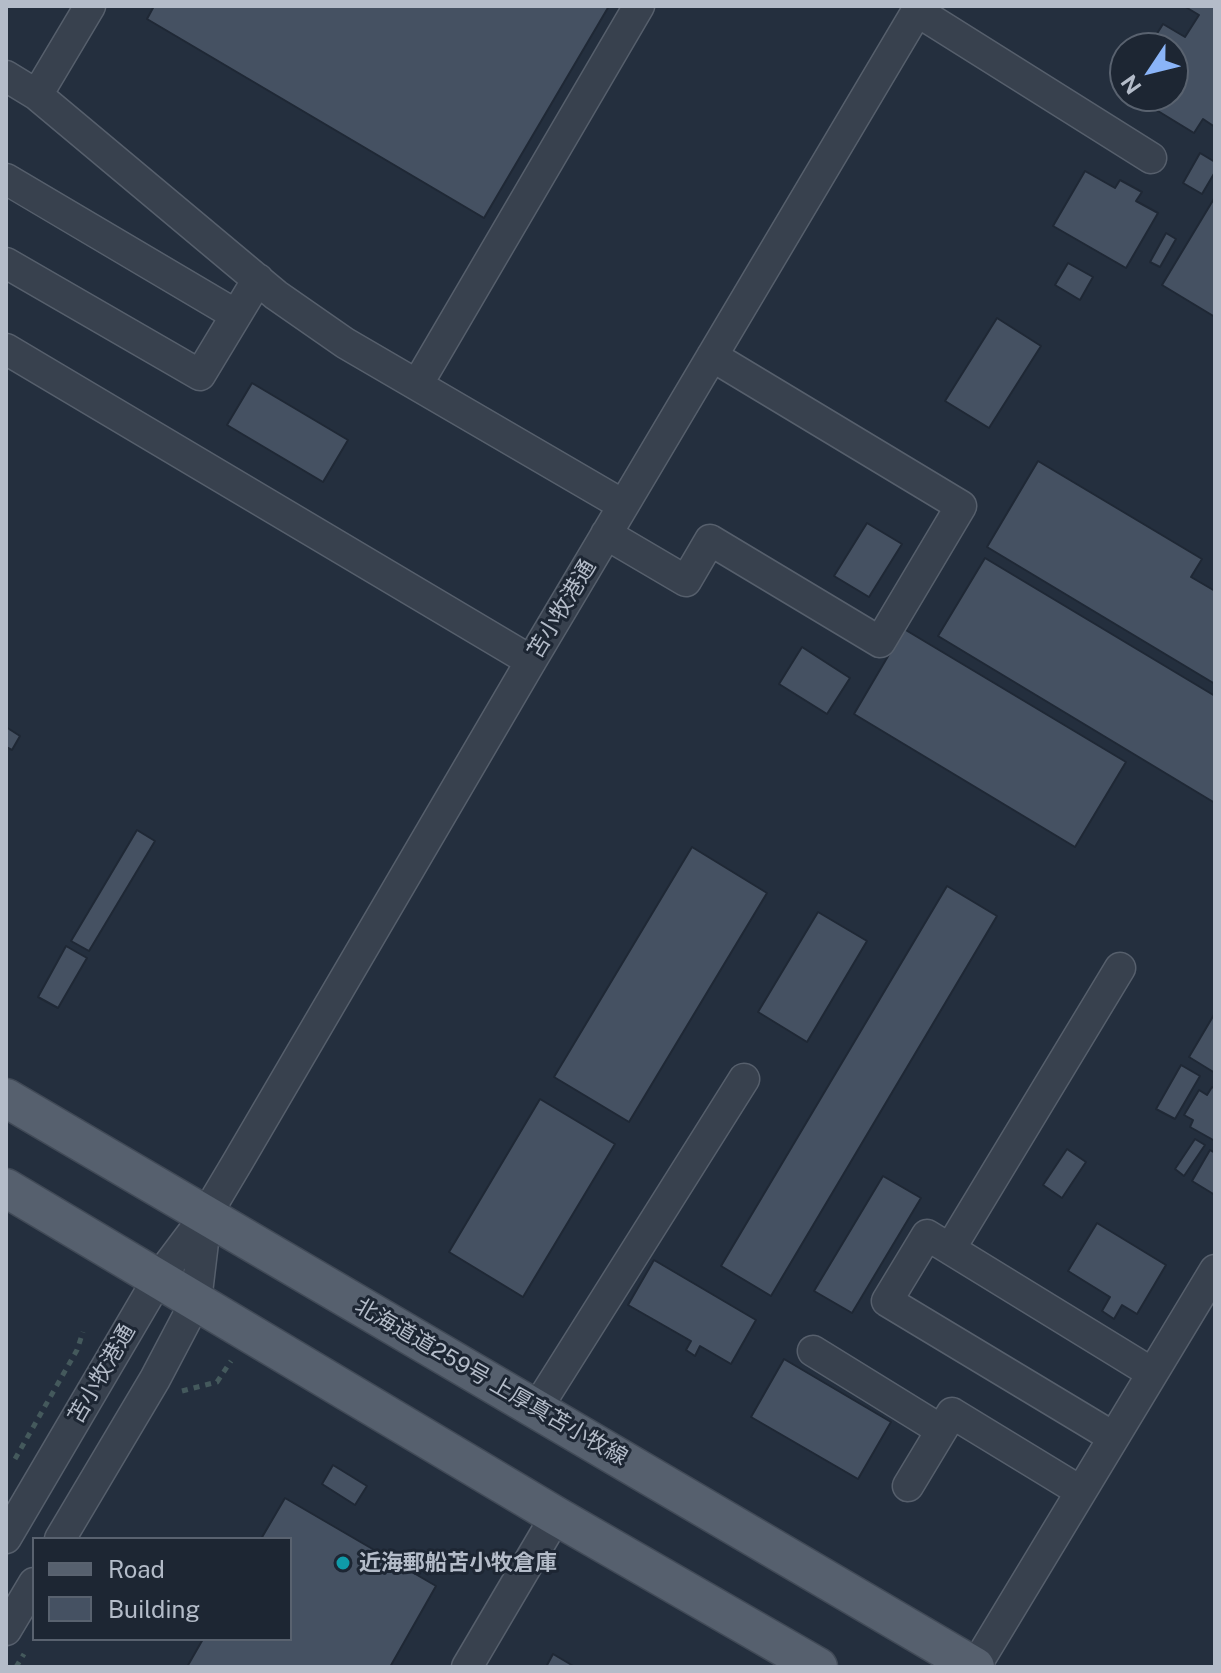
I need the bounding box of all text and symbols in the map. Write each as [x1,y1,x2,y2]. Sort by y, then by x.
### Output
north arrow [1109,32,1189,112]
text: N [1115,70,1147,99]
street label: 苫小牧港通 [522,555,602,663]
street label: 北海道道259号 上厚真苫小牧線 [350,1293,632,1471]
street label: 苫小牧港通 [63,1320,141,1428]
legend [32,1537,292,1641]
place label: 近海郵船苫小牧倉庫 [359,1550,557,1576]
marker: 近海郵船苫小牧倉庫 [334,1554,352,1572]
text: Road [108,1555,165,1583]
text: Building [108,1595,200,1623]

